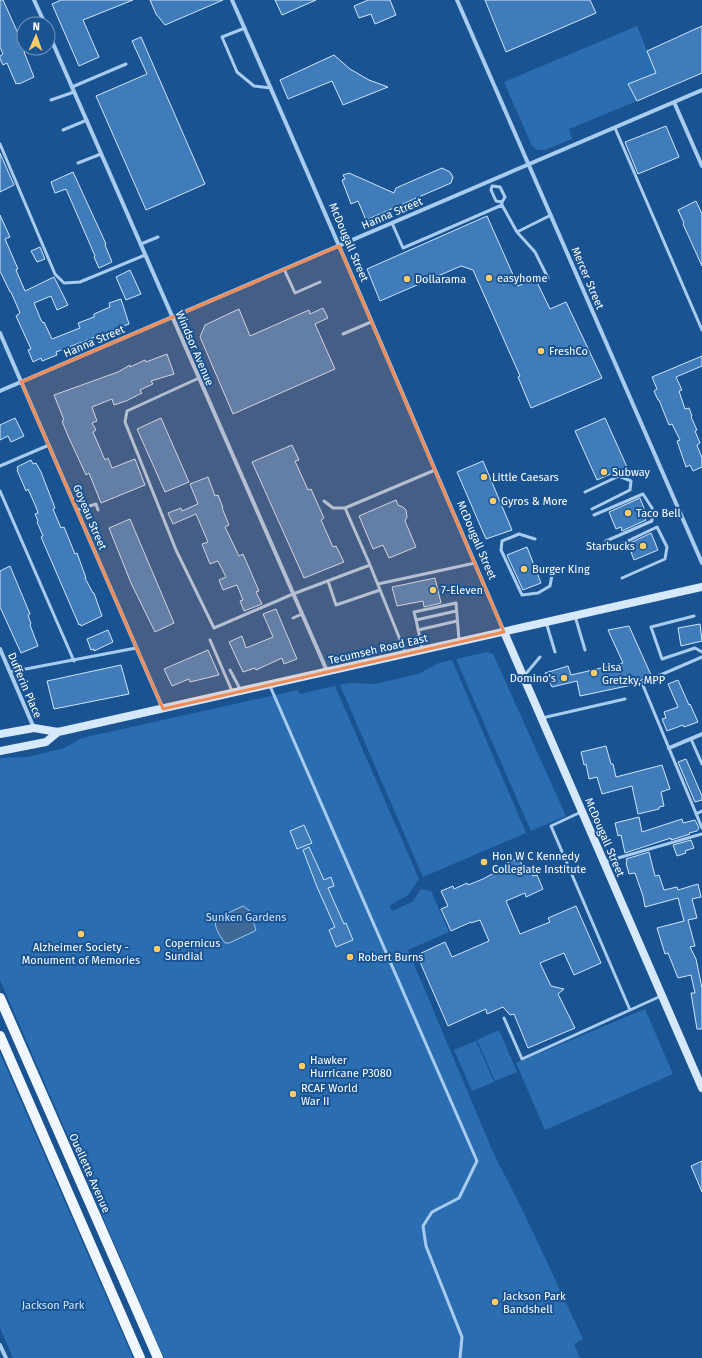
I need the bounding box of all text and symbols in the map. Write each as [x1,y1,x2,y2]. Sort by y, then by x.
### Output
north arrow [16,16,56,56]
text: N [32,20,40,33]
street label: Hanna Street [360,195,425,232]
street label: McDougall Street [326,201,371,284]
street label: Mercer Street [569,245,607,311]
place label: easyhome [497,272,547,285]
place label: Dollarama [415,273,466,286]
marker: easyhome [484,273,494,283]
marker: Dollarama [402,274,412,284]
street label: Windsor Avenue [173,309,216,388]
street label: Hanna Street [62,323,127,360]
place label: FreshCo [549,345,588,358]
marker: FreshCo [536,346,546,356]
place label: Subway [612,466,651,479]
marker: Subway [599,467,609,477]
place label: Little Caesars [492,471,559,484]
marker: Little Caesars [479,472,489,482]
street label: Goyeau Street [70,483,109,552]
place label: Gyros & More [501,495,568,508]
marker: Gyros & More [488,496,498,506]
street label: McDougall Street [454,499,499,582]
place label: Taco Bell [636,507,681,520]
marker: Taco Bell [623,508,633,518]
place label: Starbucks [586,540,635,553]
marker: Starbucks [638,541,648,551]
place label: Burger King [532,563,590,576]
marker: Burger King [519,564,529,574]
place label: 7-Eleven [441,584,483,597]
marker: 7-Eleven [428,585,438,595]
street label: Tecumseh Road East [327,632,429,667]
street label: Dufferin Place [5,650,44,720]
place label: Lisa Gretzky, MPP [602,661,666,687]
marker: Lisa Gretzky, MPP [589,668,599,678]
place label: Domino's [510,672,556,685]
marker: Domino's [559,673,569,683]
street label: McDougall Street [582,796,627,879]
place label: Hon W C Kennedy Collegiate Institute [492,850,586,876]
marker: Hon W C Kennedy Collegiate Institute [479,857,489,867]
park label: Sunken Gardens [206,911,286,924]
marker: Alzheimer Society - Monument of Memories [76,929,86,939]
place label: Copernicus Sundial [165,937,220,963]
place label: Alzheimer Society - Monument of Memories [22,941,140,967]
marker: Copernicus Sundial [152,944,162,954]
place label: Robert Burns [358,951,424,964]
marker: Robert Burns [345,952,355,962]
place label: Hawker Hurricane P3080 [310,1054,392,1080]
marker: Hawker Hurricane P3080 [297,1061,307,1071]
place label: RCAF World War II [301,1082,358,1108]
marker: RCAF World War II [288,1089,298,1099]
street label: Ouellette Avenue [66,1131,113,1215]
place label: Jackson Park Bandshell [503,1290,566,1316]
marker: Jackson Park Bandshell [490,1297,500,1307]
park label: Jackson Park [22,1299,85,1312]

